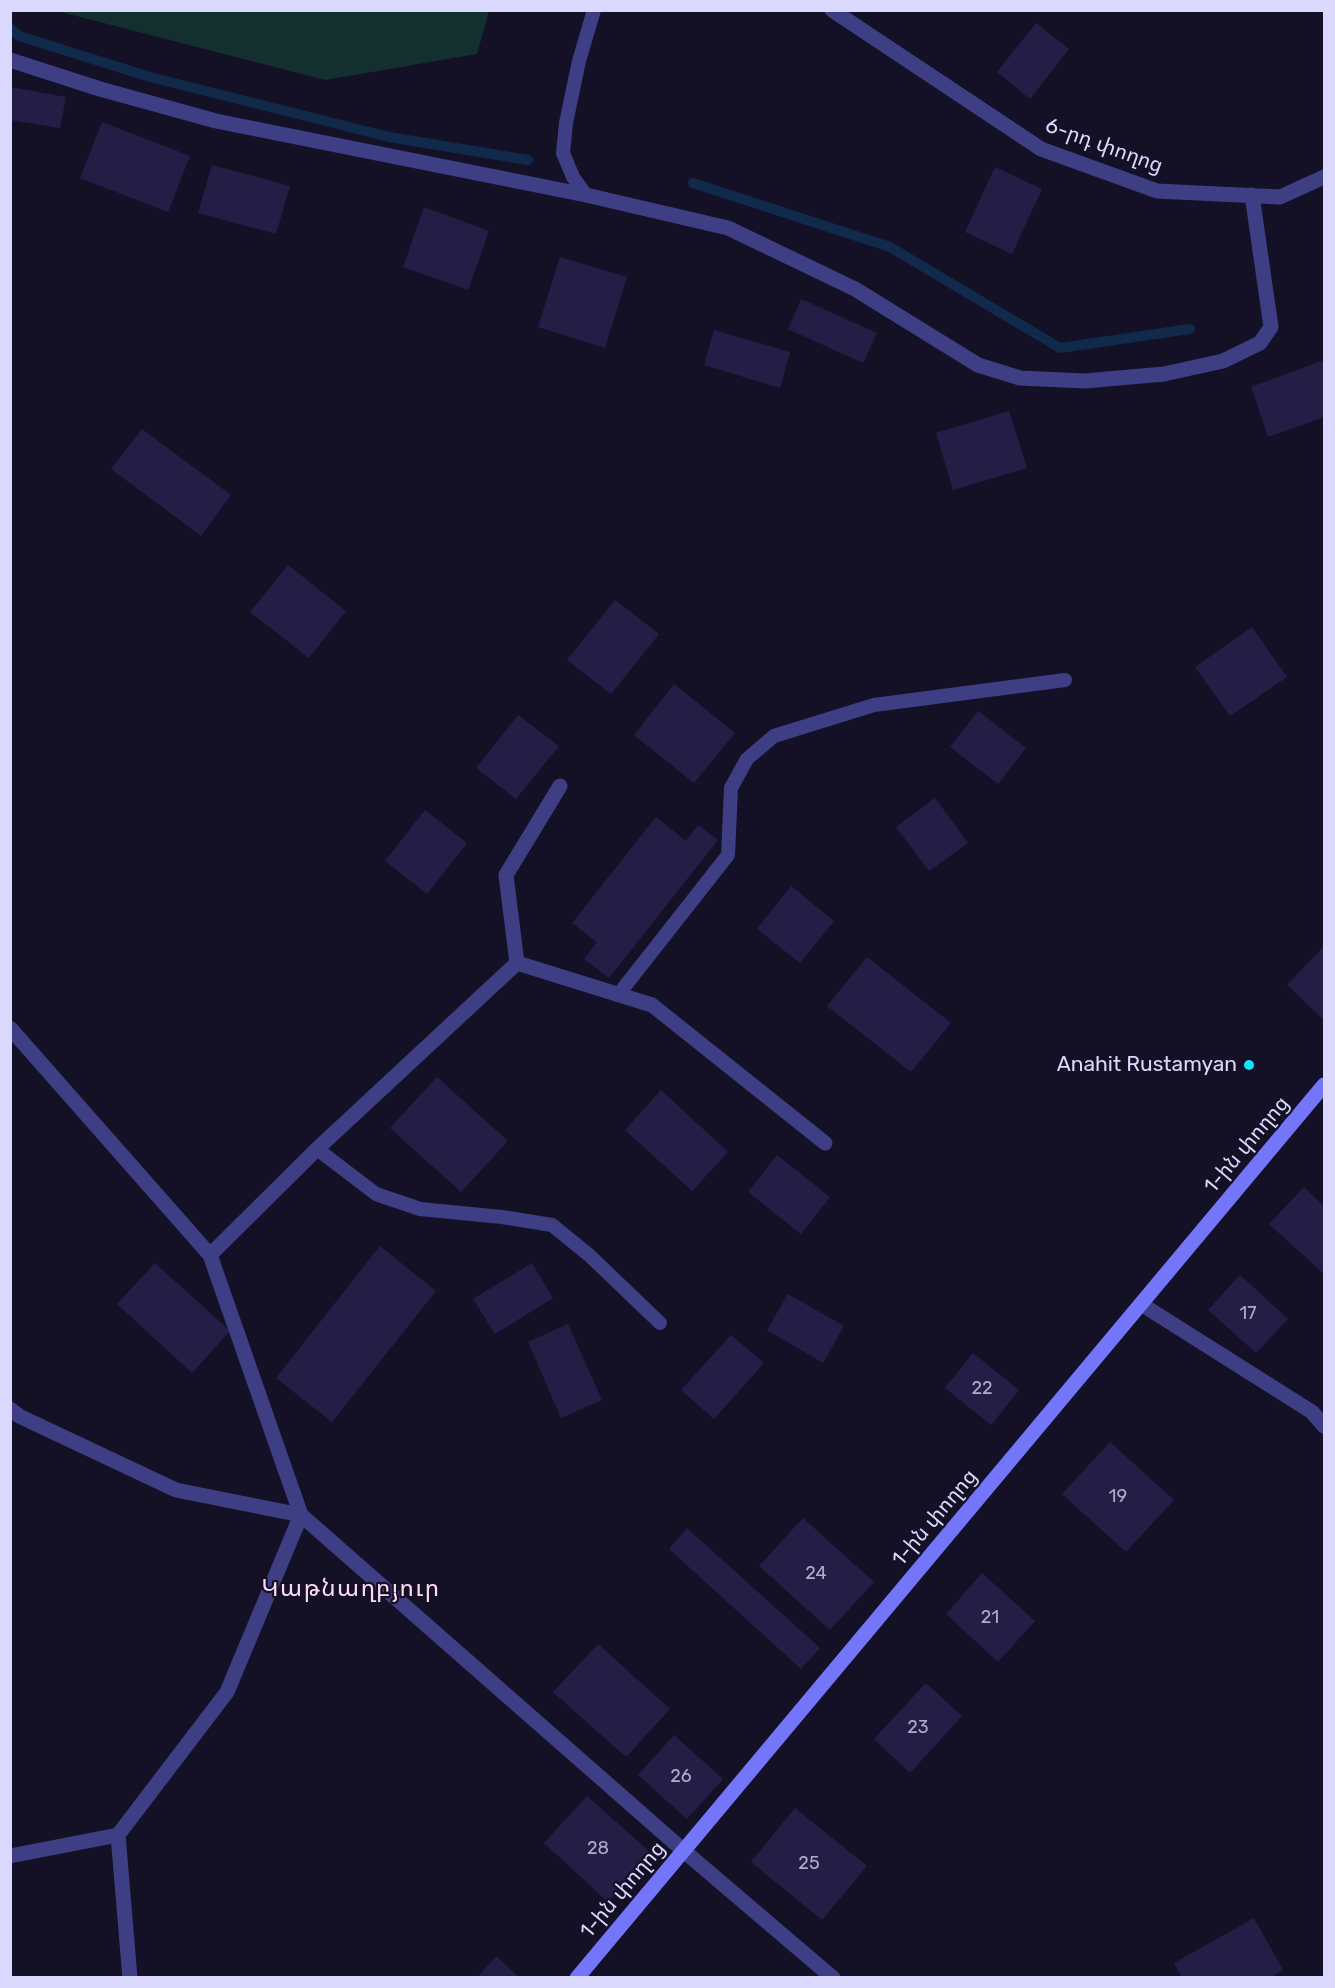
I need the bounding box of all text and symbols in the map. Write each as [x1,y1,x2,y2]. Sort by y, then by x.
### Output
street label: 6-րդ փողոց [1042,113,1166,179]
place label: Anahit Rustamyan [1057,1052,1237,1078]
marker: Anahit Rustamyan [1242,1058,1256,1072]
street label: 1-ին փողոց [1199,1091,1295,1199]
house number: 17 [1240,1303,1256,1325]
house number: 22 [971,1378,993,1400]
street label: 1-ին փողոց [887,1464,983,1572]
house number: 19 [1109,1486,1127,1508]
house number: 24 [805,1563,827,1585]
district label: Կաթնաղբյուր [262,1575,440,1603]
house number: 21 [981,1607,999,1629]
house number: 23 [907,1717,929,1739]
house number: 26 [670,1766,692,1788]
street label: 1-ին փողոց [575,1836,671,1944]
house number: 28 [587,1838,609,1860]
house number: 25 [798,1853,820,1875]

